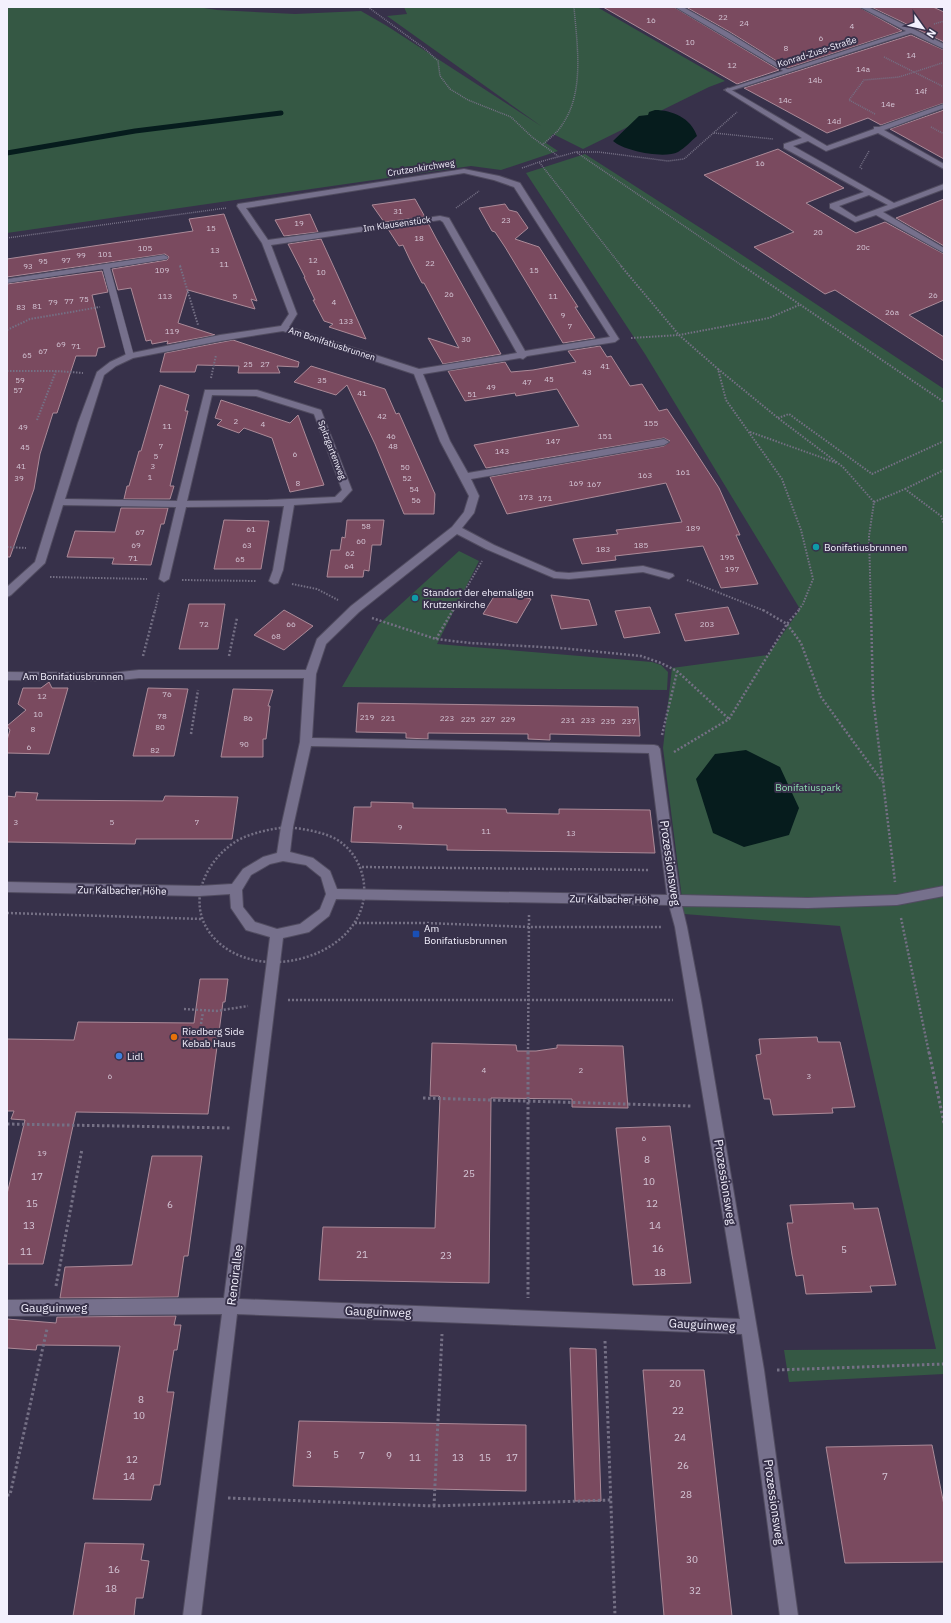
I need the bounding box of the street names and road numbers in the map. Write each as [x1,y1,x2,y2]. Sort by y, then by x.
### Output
street label: Konrad-Zuse-Straße [776,34,858,69]
street label: Crutzenkirchweg [387,157,455,178]
street label: Im Klausenstück [363,213,432,234]
street label: Am Bonifatiusbrunnen [287,324,377,363]
street label: Spitzgartenweg [316,419,349,481]
street label: Am Bonifatiusbrunnen [23,670,123,683]
street label: Prozessionsweg [657,819,684,907]
street label: Zur Kalbacher Höhe [77,883,167,898]
street label: Zur Kalbacher Höhe [569,892,659,907]
street label: Prozessionsweg [711,1138,740,1226]
street label: Renoirallee [223,1243,246,1306]
street label: Gauguinweg [21,1300,88,1315]
street label: Gauguinweg [345,1303,412,1320]
street label: Gauguinweg [668,1315,736,1334]
street label: Prozessionsweg [761,1458,788,1546]

